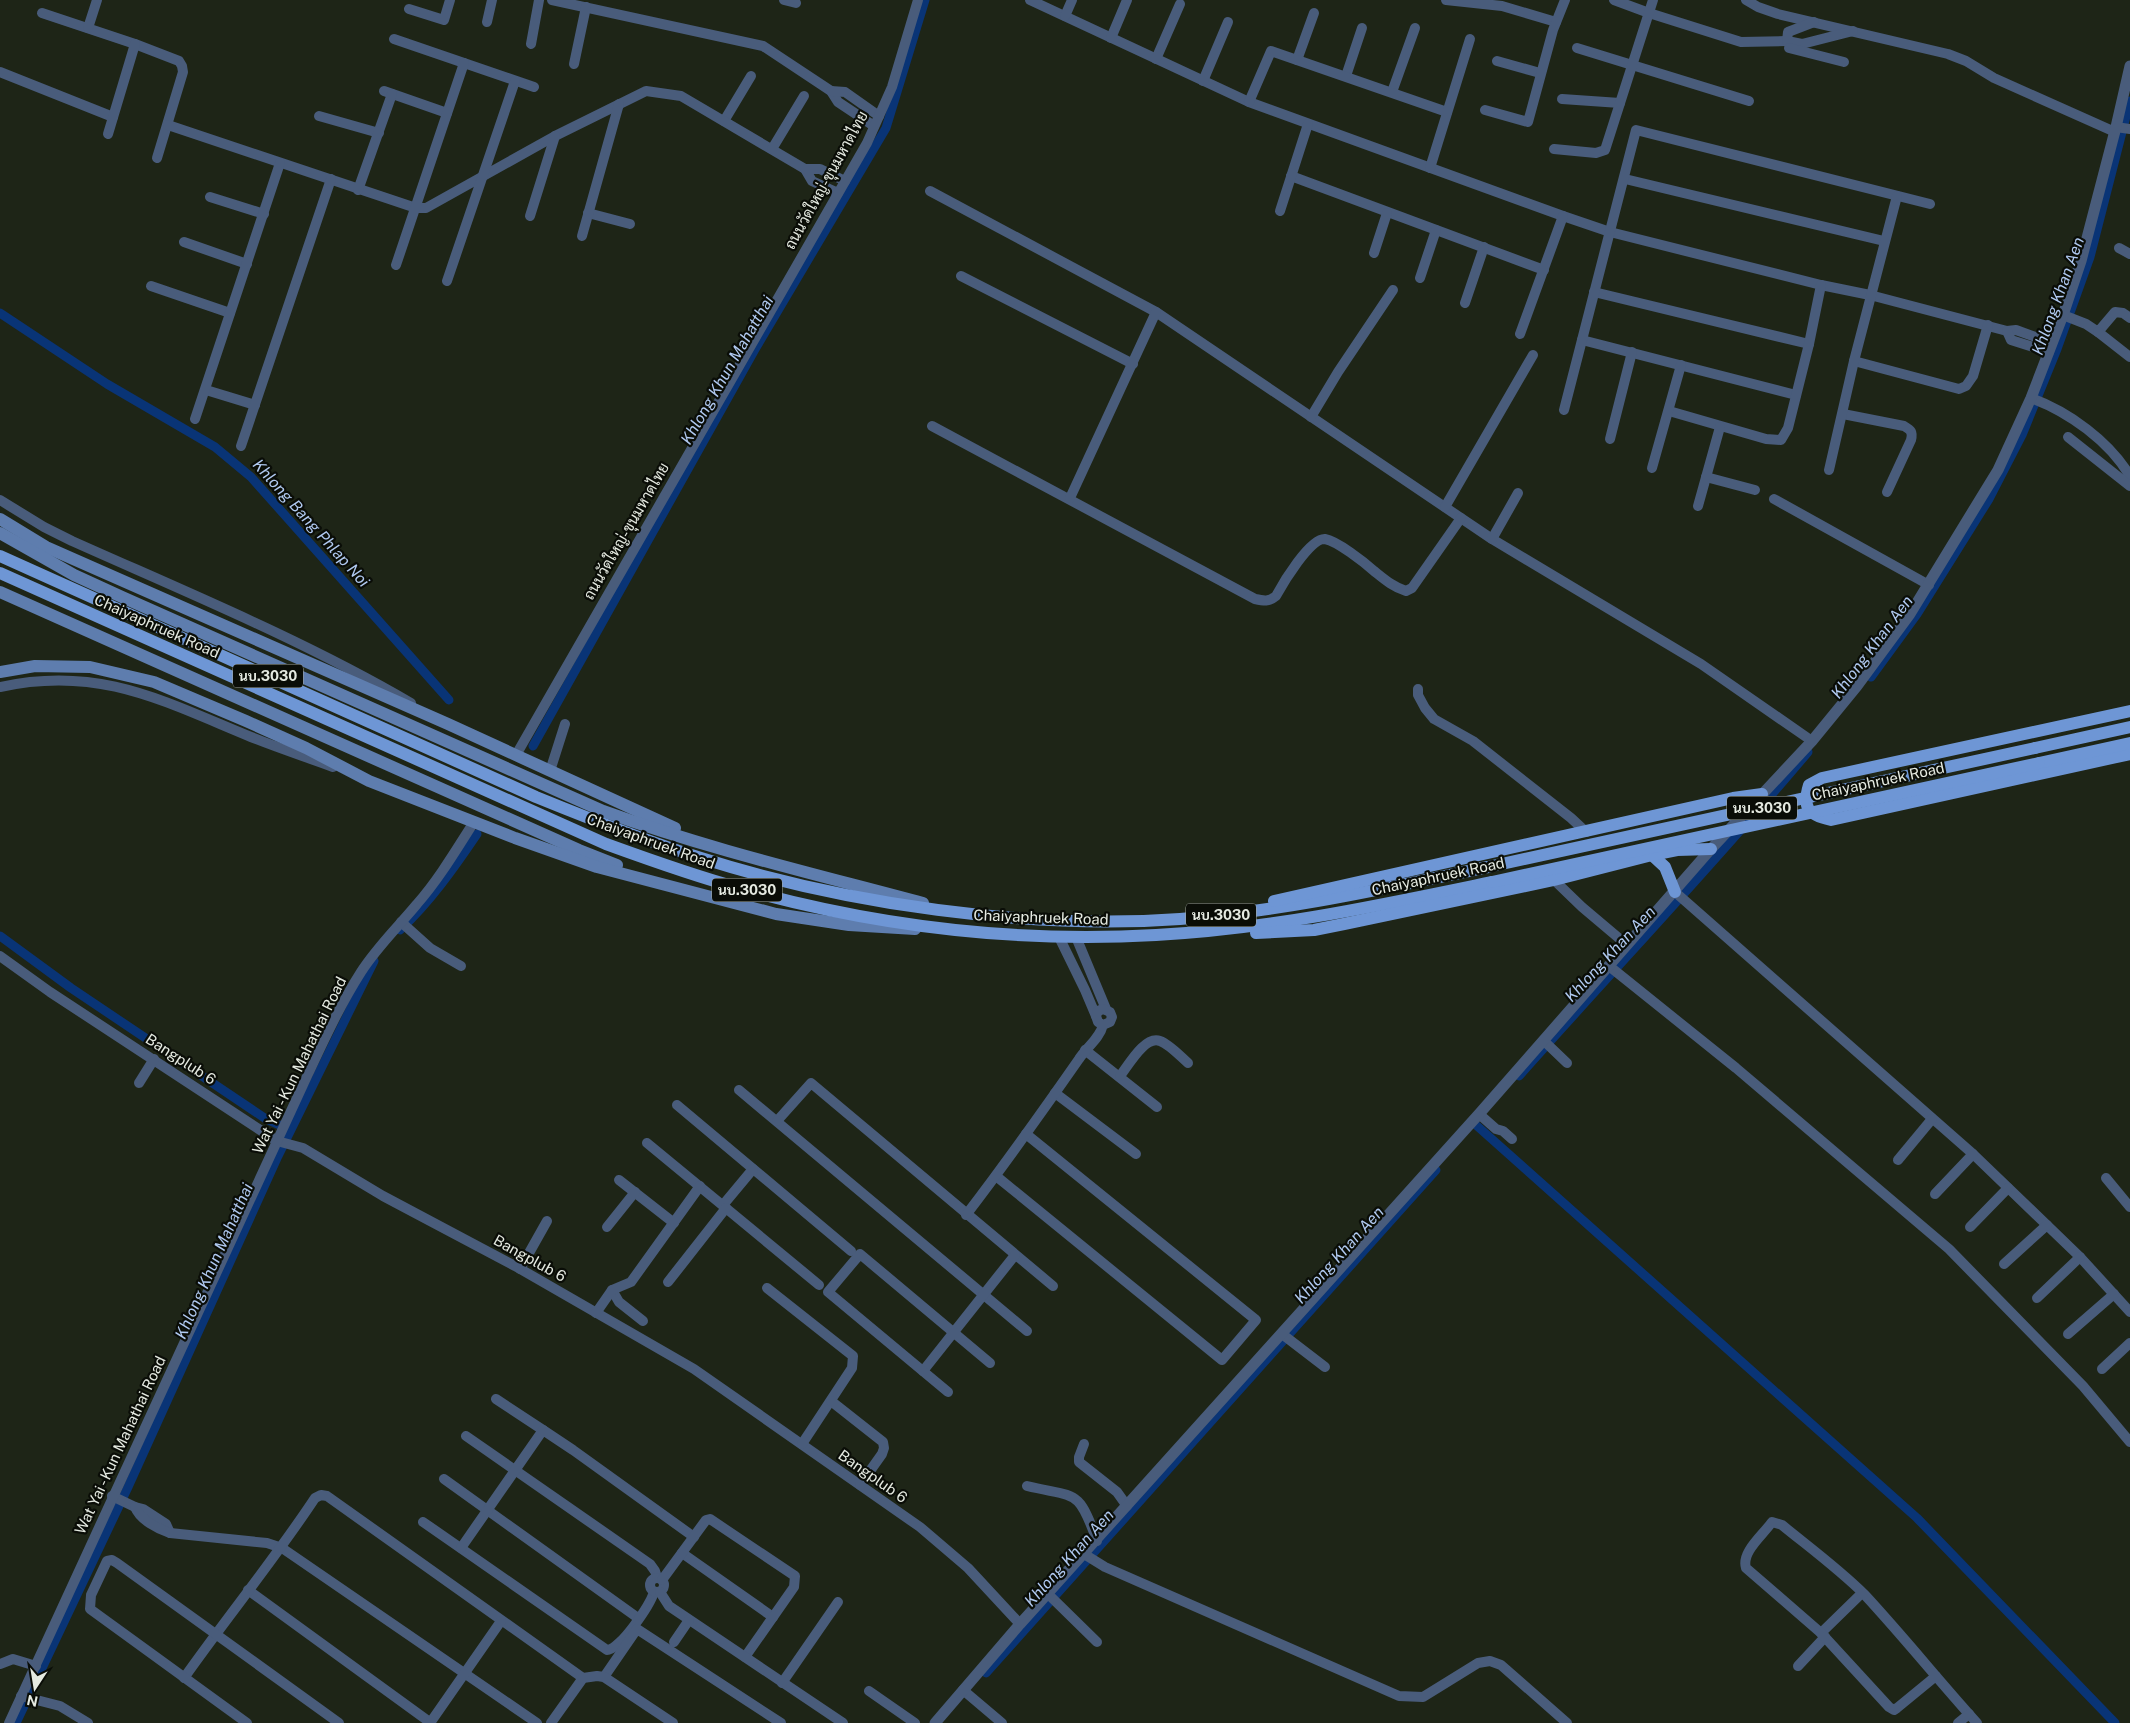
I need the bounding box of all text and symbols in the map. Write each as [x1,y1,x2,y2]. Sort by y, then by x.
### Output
street label: ถนนวัดใหญ่-ขุนมหาดไทย [780,107,874,254]
water label: Khlong Khan Aen [2028,234,2088,358]
water label: Khlong Khun Mahatthai [677,292,777,448]
water label: Khlong Bang Phlap Noi [249,455,373,591]
street label: ถนนวัดใหญ่-ขุนมหาดไทย [579,459,675,604]
street label: Chaiyaphruek Road [92,591,222,661]
water label: Khlong Khan Aen [1827,592,1917,702]
road number: นบ.3030 [233,664,303,688]
street label: Chaiyaphruek Road [1810,759,1946,803]
road number: นบ.3030 [1727,796,1797,820]
street label: Chaiyaphruek Road [585,810,717,872]
street label: Chaiyaphruek Road [1370,854,1506,898]
road number: นบ.3030 [712,878,782,902]
water label: Khlong Khan Aen [1561,902,1659,1006]
road number: นบ.3030 [1186,904,1256,926]
street label: Chaiyaphruek Road [973,906,1109,928]
street label: Wat Yai - Kun Mahathai Road [249,974,349,1156]
street label: Bangplub 6 [143,1030,219,1088]
water label: Khlong Khun Mahatthai [171,1180,257,1342]
water label: Khlong Khan Aen [1290,1202,1388,1307]
street label: Bangplub 6 [491,1231,569,1285]
street label: Wat Yai - Kun Mahathai Road [71,1353,169,1537]
street label: Bangplub 6 [835,1446,911,1506]
water label: Khlong Khan Aen [1020,1505,1118,1610]
north arrow [10,1663,60,1713]
text: N [25,1692,39,1710]

